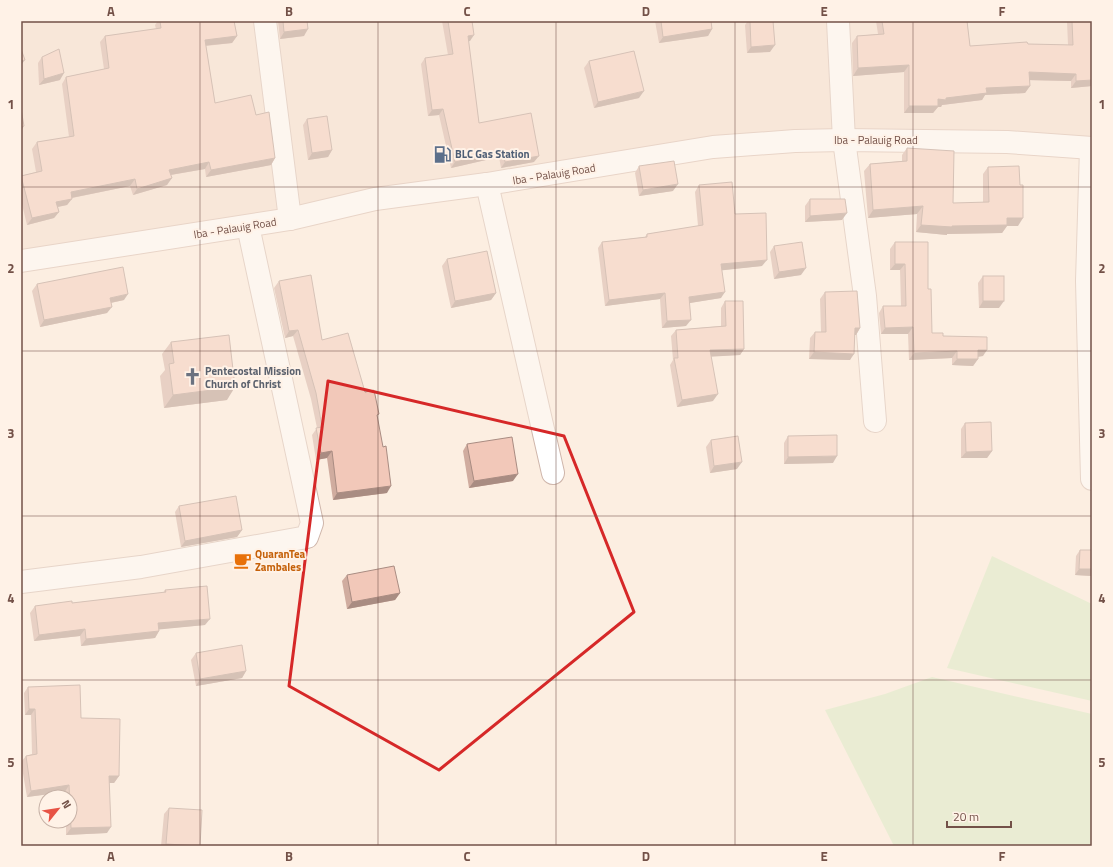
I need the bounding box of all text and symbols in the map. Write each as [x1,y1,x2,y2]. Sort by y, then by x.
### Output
text: A [107,1,115,21]
text: B [285,1,293,21]
text: C [463,1,471,21]
text: D [642,1,650,21]
text: E [820,1,828,21]
text: F [999,1,1006,21]
text: 1 [7,94,15,114]
text: 1 [1098,94,1106,114]
street label: Iba - Palauig Road [834,132,918,148]
fuel station icon: BLC Gas Station [432,144,452,164]
place label: BLC Gas Station [455,146,530,162]
street label: Iba - Palauig Road [511,160,597,188]
street label: Iba - Palauig Road [192,214,278,242]
text: 2 [7,258,15,278]
text: 2 [1098,258,1106,278]
place label: Pentecostal Mission Church of Christ [205,363,301,392]
church icon: Pentecostal Mission Church of Christ [182,367,202,387]
text: 3 [7,423,15,443]
text: 3 [1098,423,1106,443]
place label: QuaranTea Zambales [255,546,306,575]
cafe icon: QuaranTea Zambales [232,550,252,570]
text: 4 [7,588,15,608]
text: 4 [1098,588,1106,608]
text: 5 [7,752,15,772]
text: 5 [1098,752,1106,772]
north arrow [38,789,78,829]
text: N [58,797,75,811]
scale bar [947,803,1011,829]
text: 20 m [953,807,979,826]
text: A [107,846,115,866]
text: B [285,846,293,866]
text: C [463,846,471,866]
text: D [642,846,650,866]
text: E [820,846,828,866]
text: F [999,846,1006,866]

